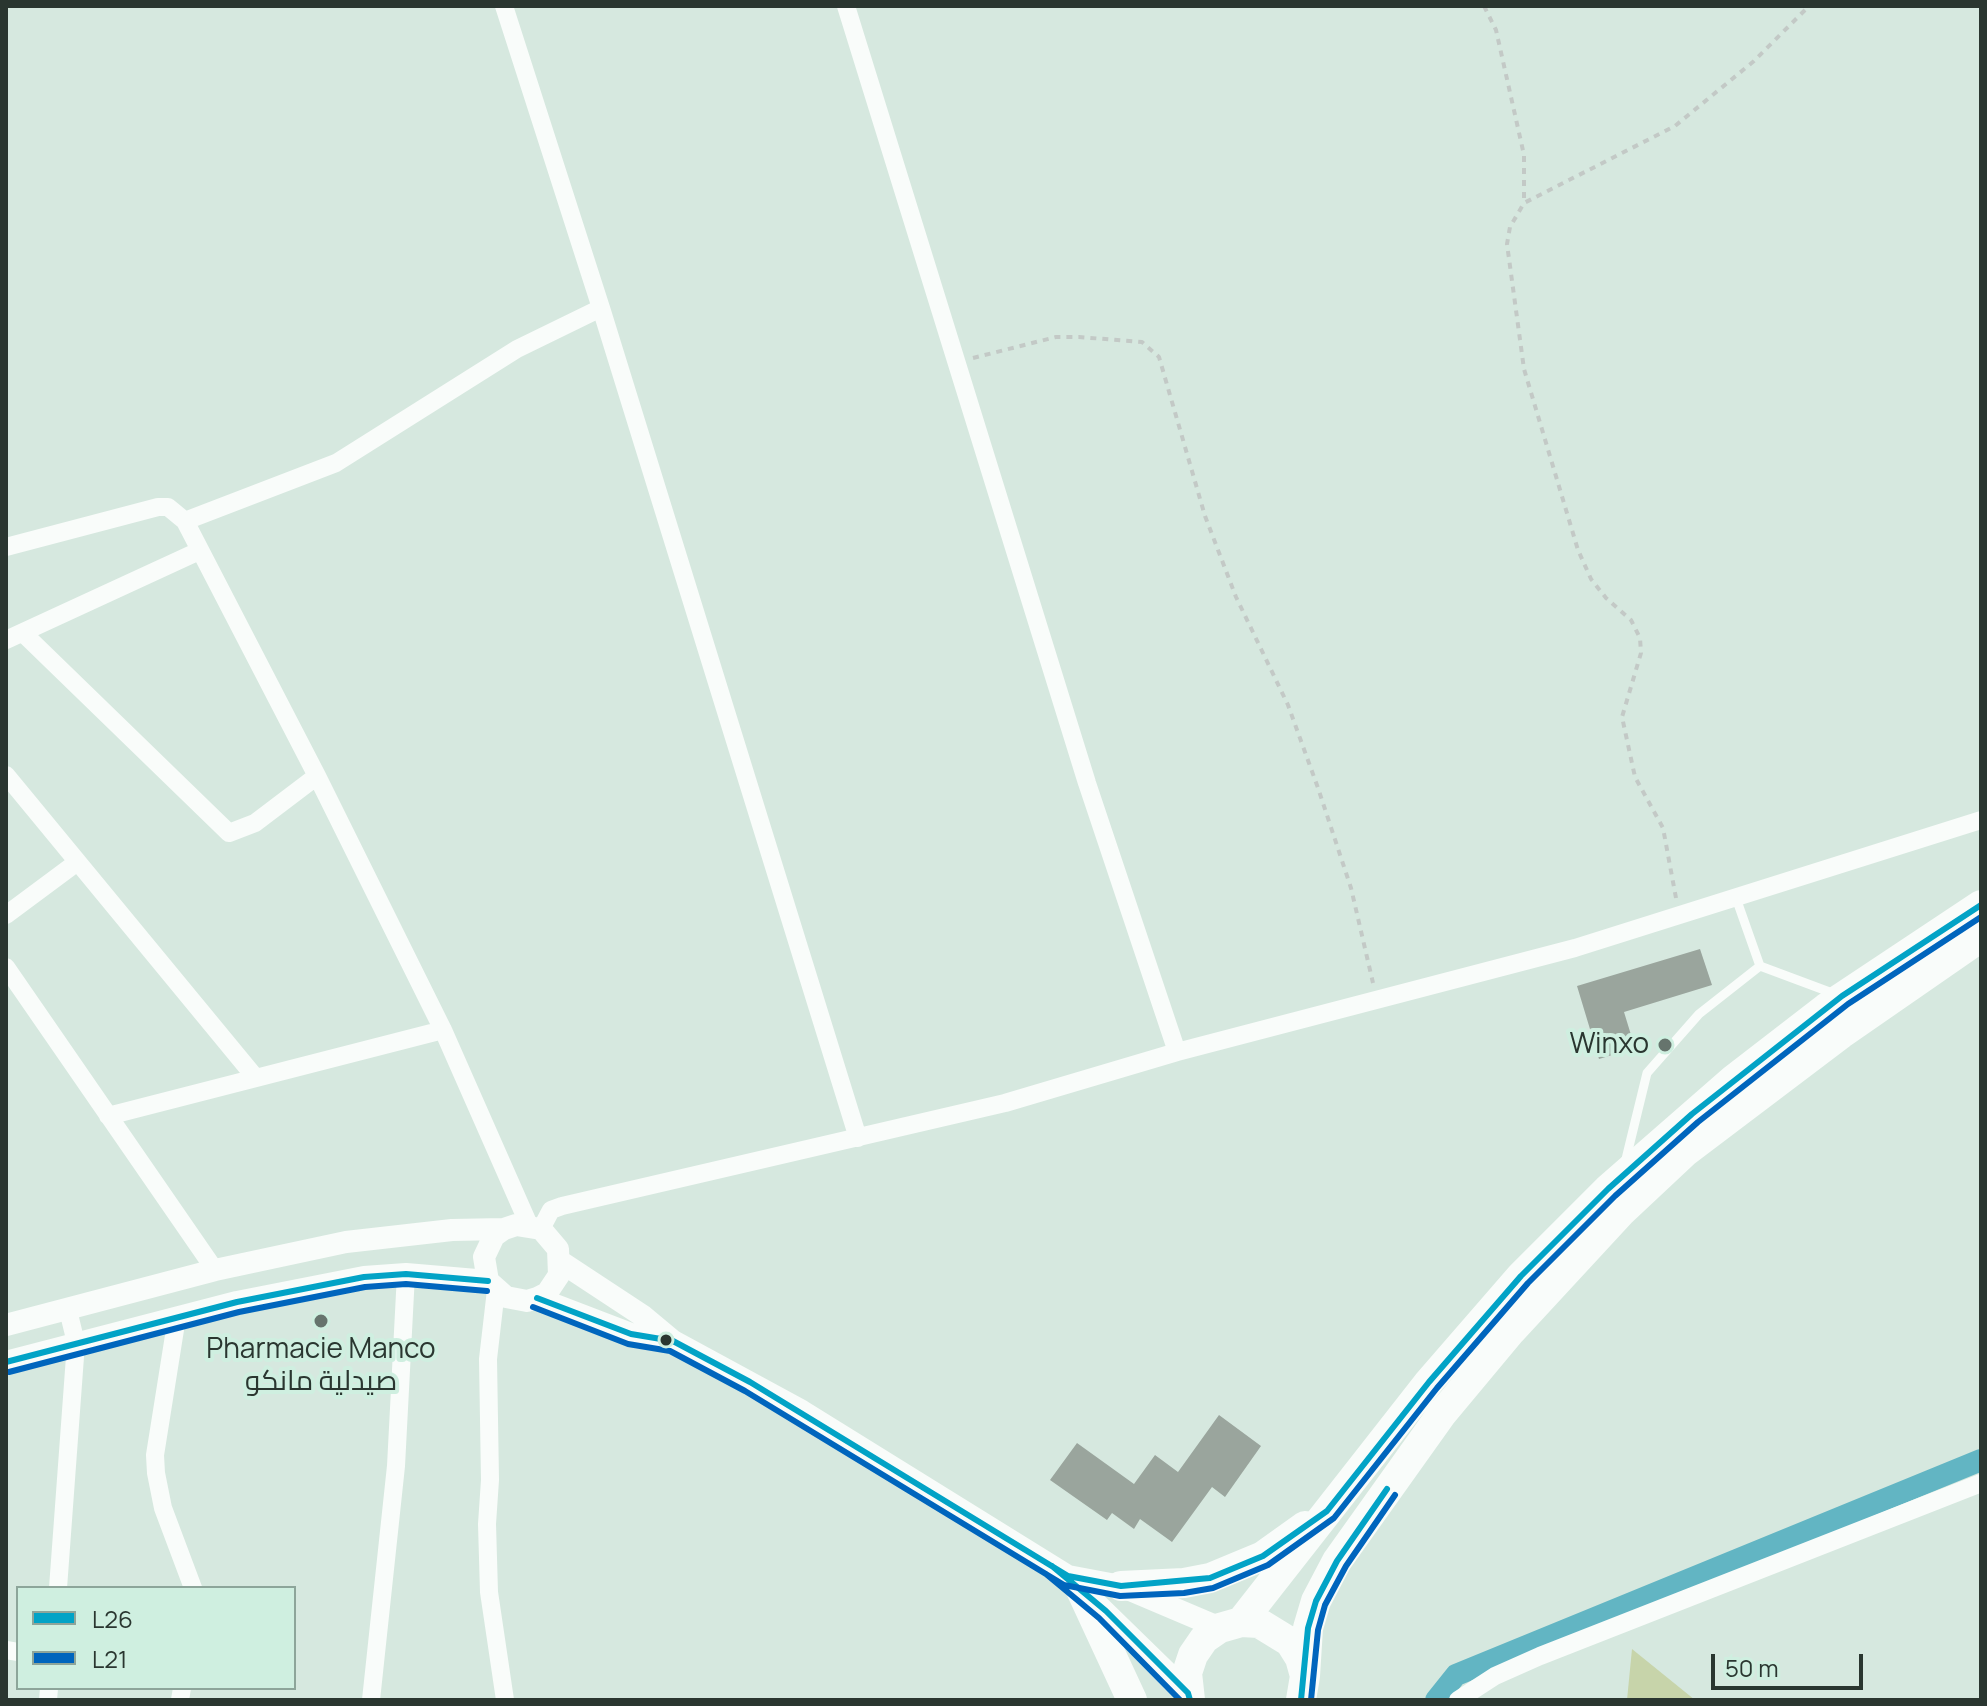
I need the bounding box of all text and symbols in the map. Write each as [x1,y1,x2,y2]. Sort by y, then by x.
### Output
place label: Winxo [1569,1028,1649,1062]
marker: Winxo [1656,1036,1674,1054]
marker: Pharmacie Manco صيدلية مانكو [312,1312,330,1330]
unlabelled marker [658,1332,674,1348]
place label: Pharmacie Manco صيدلية مانكو [206,1333,436,1399]
legend [16,1586,296,1690]
text: L26 [92,1602,133,1635]
scale bar [1715,1638,1867,1688]
text: L21 [92,1642,127,1675]
text: 50 m [1725,1651,1779,1684]

